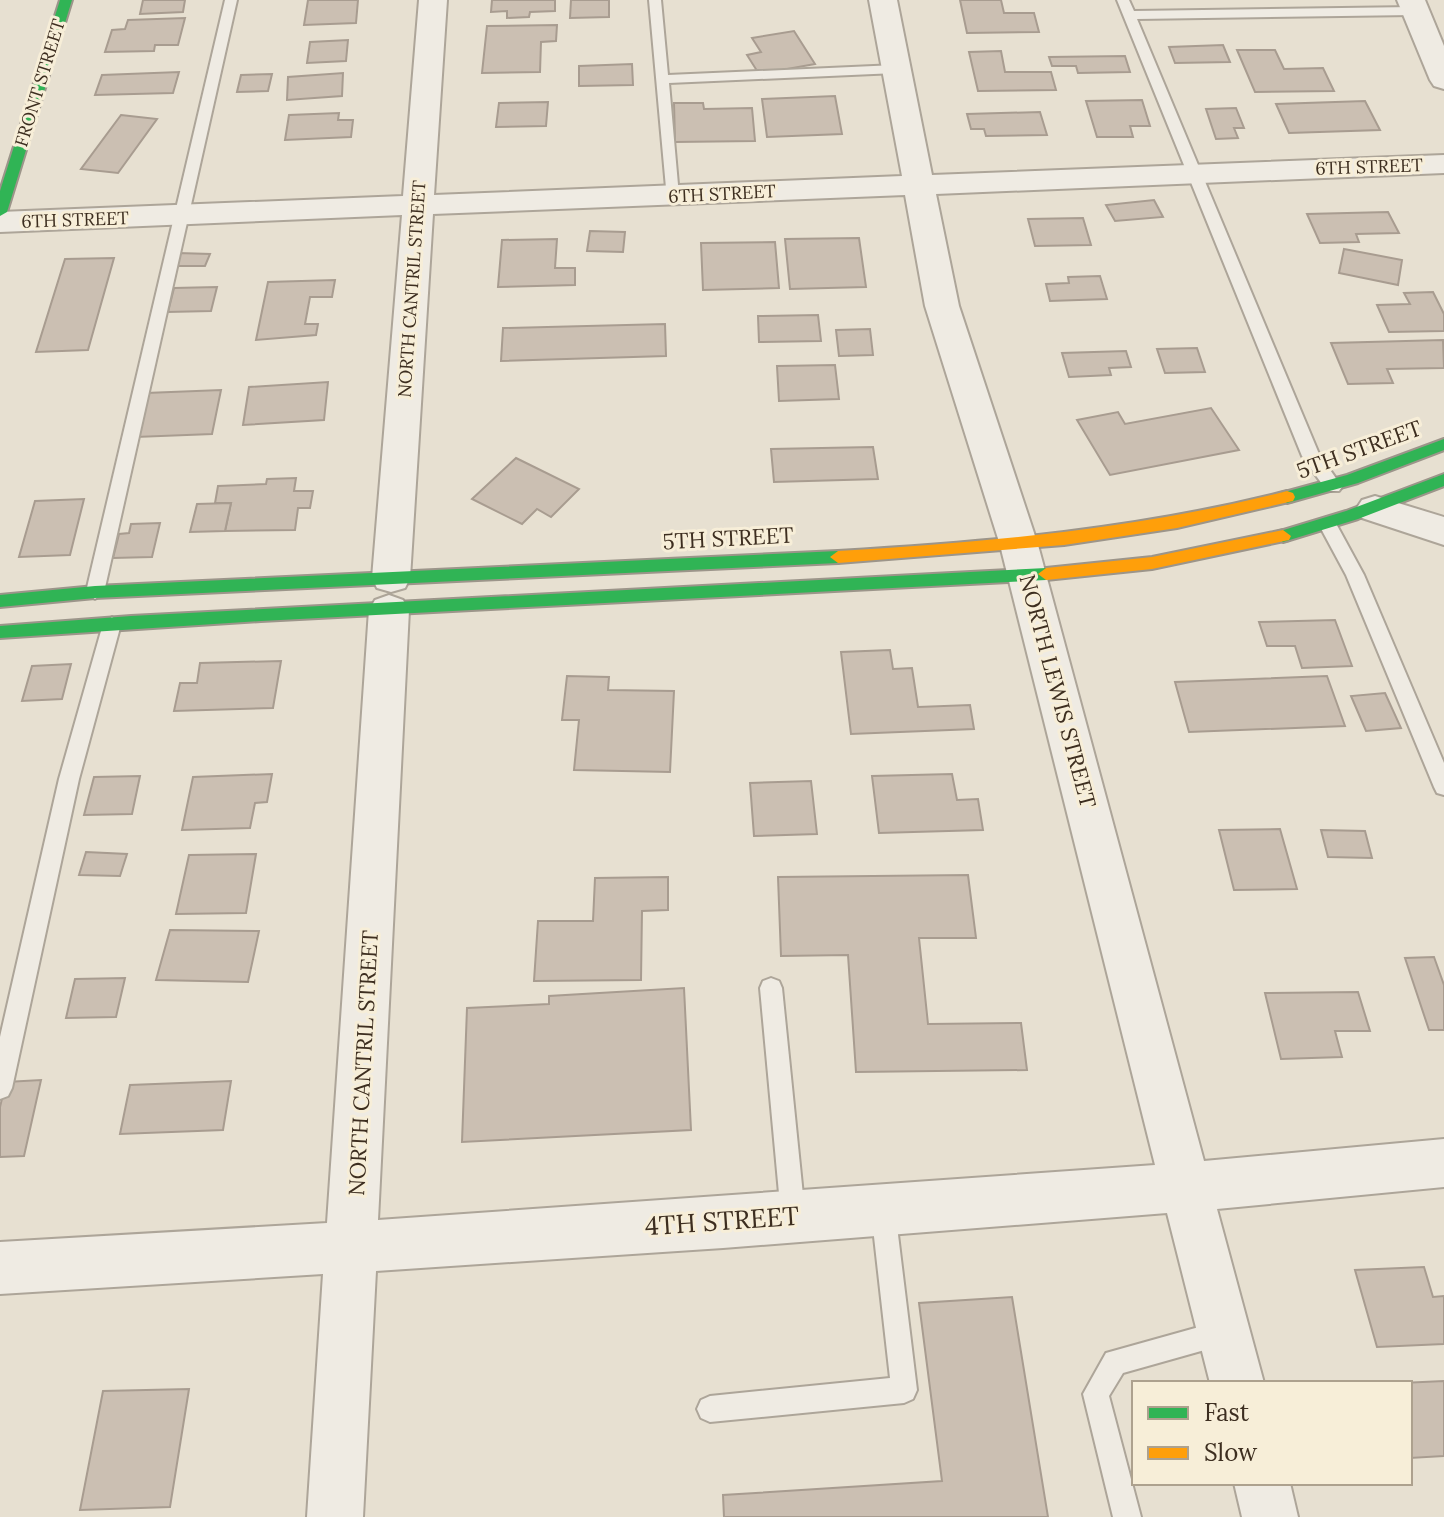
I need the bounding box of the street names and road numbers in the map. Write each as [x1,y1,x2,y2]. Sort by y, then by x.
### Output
street label: FRONT STREET [9,16,70,149]
street label: 6TH STREET [1315,153,1424,180]
street label: NORTH CANTRIL STREET [392,179,431,398]
street label: 6TH STREET [668,179,777,208]
street label: 6TH STREET [21,206,130,233]
street label: 5TH STREET [1293,413,1425,485]
street label: 5TH STREET [662,521,794,555]
street label: NORTH LEWIS STREET [1013,571,1103,811]
street label: NORTH CANTRIL STREET [342,929,384,1197]
street label: 4TH STREET [644,1199,801,1242]

